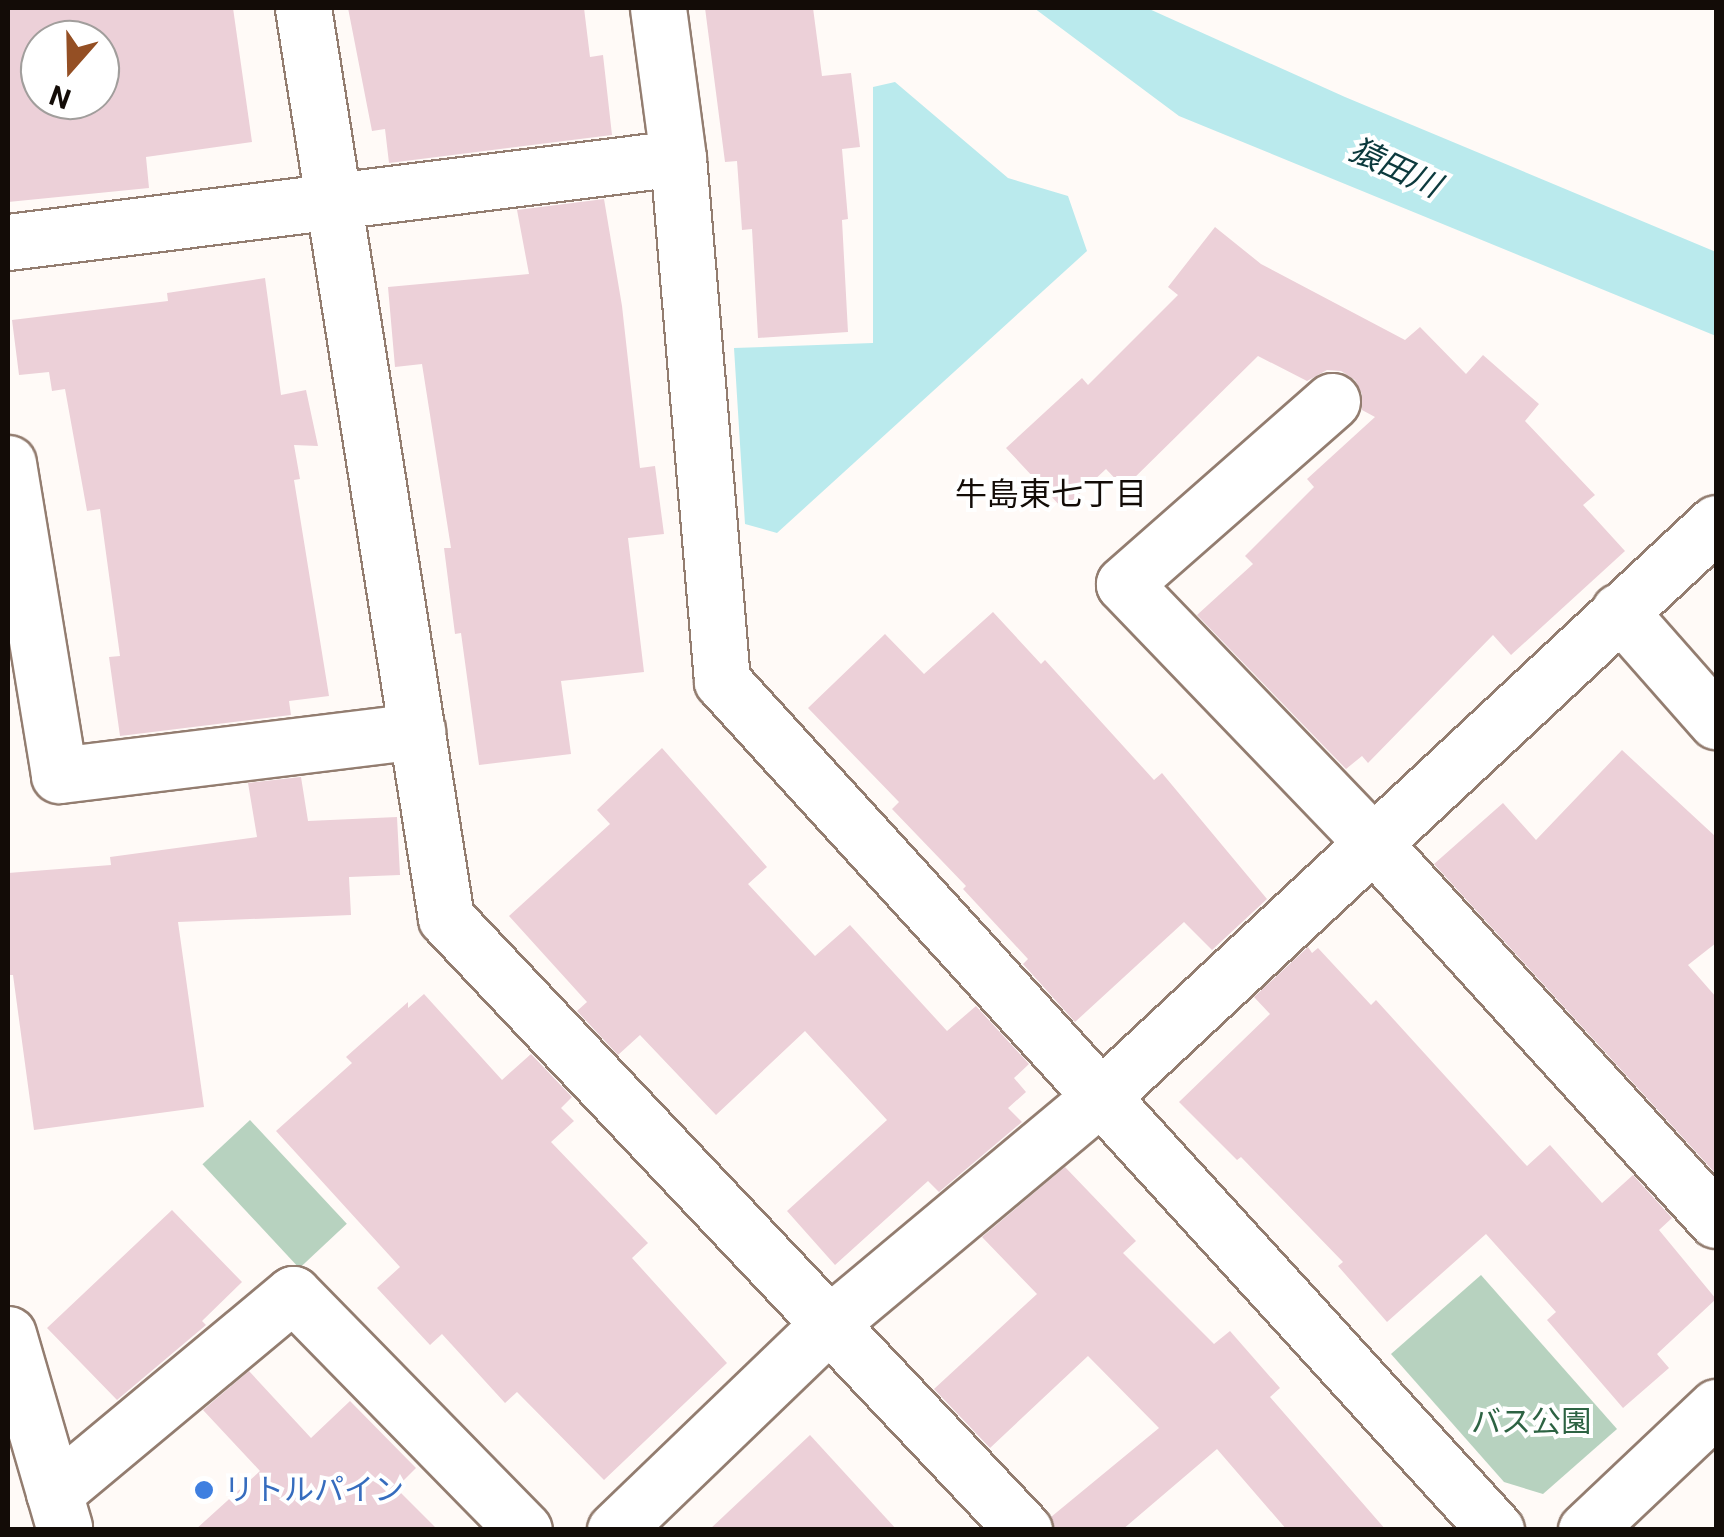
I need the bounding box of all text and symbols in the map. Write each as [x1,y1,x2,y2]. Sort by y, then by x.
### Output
north arrow [20,20,120,120]
text: N [45,78,75,116]
water label: 猿田川 [1343,130,1447,206]
district label: 牛島東七丁目 [955,475,1147,513]
park label: バス公園 [1471,1404,1591,1440]
place label: リトルパイン [224,1472,404,1508]
marker: リトルパイン [193,1479,215,1501]

